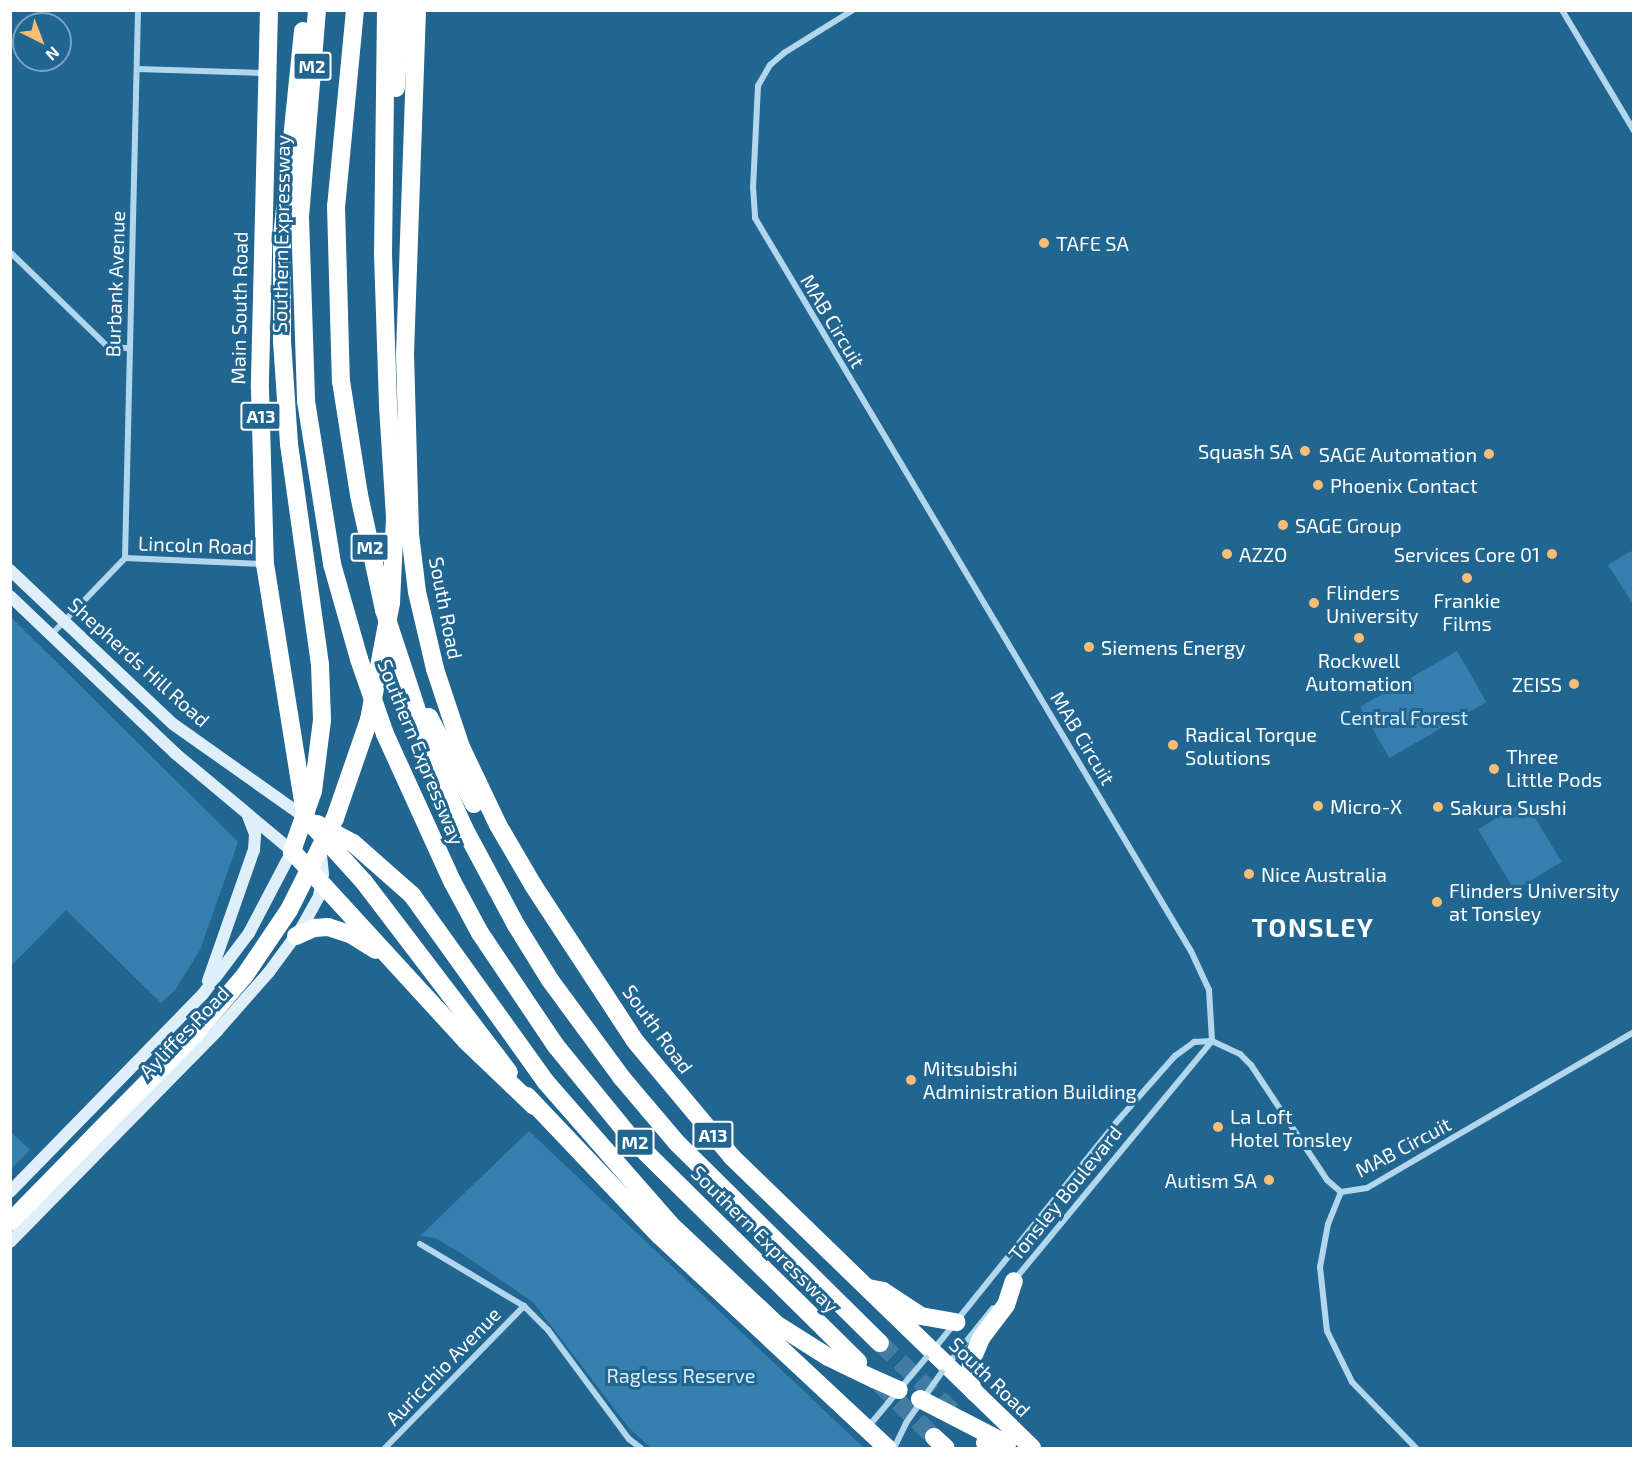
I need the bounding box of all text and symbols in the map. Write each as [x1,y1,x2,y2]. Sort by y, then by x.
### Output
north arrow [12,12,72,72]
text: N [42,43,64,65]
road number: M2 [292,51,332,81]
street label: Southern Expressway [267,135,295,333]
street label: Burbank Avenue [100,210,130,358]
street label: Main South Road [226,231,252,385]
place label: TAFE SA [1056,231,1129,255]
marker: TAFE SA [1037,236,1051,250]
street label: MAB Circuit [796,270,870,372]
road number: A13 [240,401,282,431]
place label: Squash SA [1198,439,1293,463]
place label: SAGE Automation [1318,442,1477,466]
marker: Squash SA [1298,444,1312,458]
marker: SAGE Automation [1482,447,1496,461]
place label: Phoenix Contact [1330,473,1477,497]
marker: Phoenix Contact [1311,478,1325,492]
place label: SAGE Group [1295,513,1401,537]
marker: SAGE Group [1276,518,1290,532]
street label: Lincoln Road [138,531,254,559]
road number: M2 [350,532,389,562]
place label: AZZO [1239,542,1287,566]
place label: Services Core 01 [1394,542,1540,566]
marker: AZZO [1220,547,1234,561]
marker: Services Core 01 [1545,547,1559,561]
street label: South Road [424,555,468,661]
marker: Frankie Films [1460,571,1474,585]
place label: Flinders University [1326,580,1418,627]
place label: Frankie Films [1434,588,1500,635]
street label: Shepherds Hill Road [63,592,215,732]
marker: Flinders University [1307,596,1321,610]
marker: Rockwell Automation [1352,631,1366,645]
place label: Siemens Energy [1101,635,1246,659]
marker: Siemens Energy [1082,640,1096,654]
place label: Rockwell Automation [1306,648,1412,695]
street label: Southern Expressway [373,656,469,848]
place label: ZEISS [1512,672,1562,696]
marker: ZEISS [1567,677,1581,691]
street label: MAB Circuit [1046,687,1120,789]
park label: Central Forest [1340,705,1468,729]
place label: Radical Torque Solutions [1185,722,1318,769]
marker: Radical Torque Solutions [1166,738,1180,752]
place label: Three Little Pods [1506,745,1602,792]
marker: Three Little Pods [1487,762,1501,776]
place label: Micro-X [1330,794,1402,818]
place label: Sakura Sushi [1450,795,1567,819]
marker: Micro-X [1311,799,1325,813]
marker: Sakura Sushi [1431,800,1445,814]
place label: Nice Australia [1261,862,1387,886]
marker: Nice Australia [1242,867,1256,881]
place label: Flinders University at Tonsley [1449,879,1620,926]
marker: Flinders University at Tonsley [1430,895,1444,909]
district label: TONSLEY [1252,911,1374,943]
street label: South Road [618,980,698,1078]
street label: Ayliffes Road [134,981,234,1083]
place label: Mitsubishi Administration Building [923,1056,1137,1103]
marker: Mitsubishi Administration Building [904,1073,918,1087]
place label: La Loft Hotel Tonsley [1230,1104,1353,1151]
street label: MAB Circuit [1351,1112,1455,1182]
road number: A13 [692,1120,734,1150]
marker: La Loft Hotel Tonsley [1211,1120,1225,1134]
street label: Tonsley Boulevard [1003,1121,1127,1265]
road number: M2 [616,1127,654,1157]
street label: Southern Expressway [686,1160,844,1318]
place label: Autism SA [1165,1168,1257,1192]
marker: Autism SA [1262,1173,1276,1187]
street label: Auricchio Avenue [380,1302,506,1430]
street label: South Road [944,1332,1036,1422]
park label: Ragless Reserve [606,1363,756,1387]

